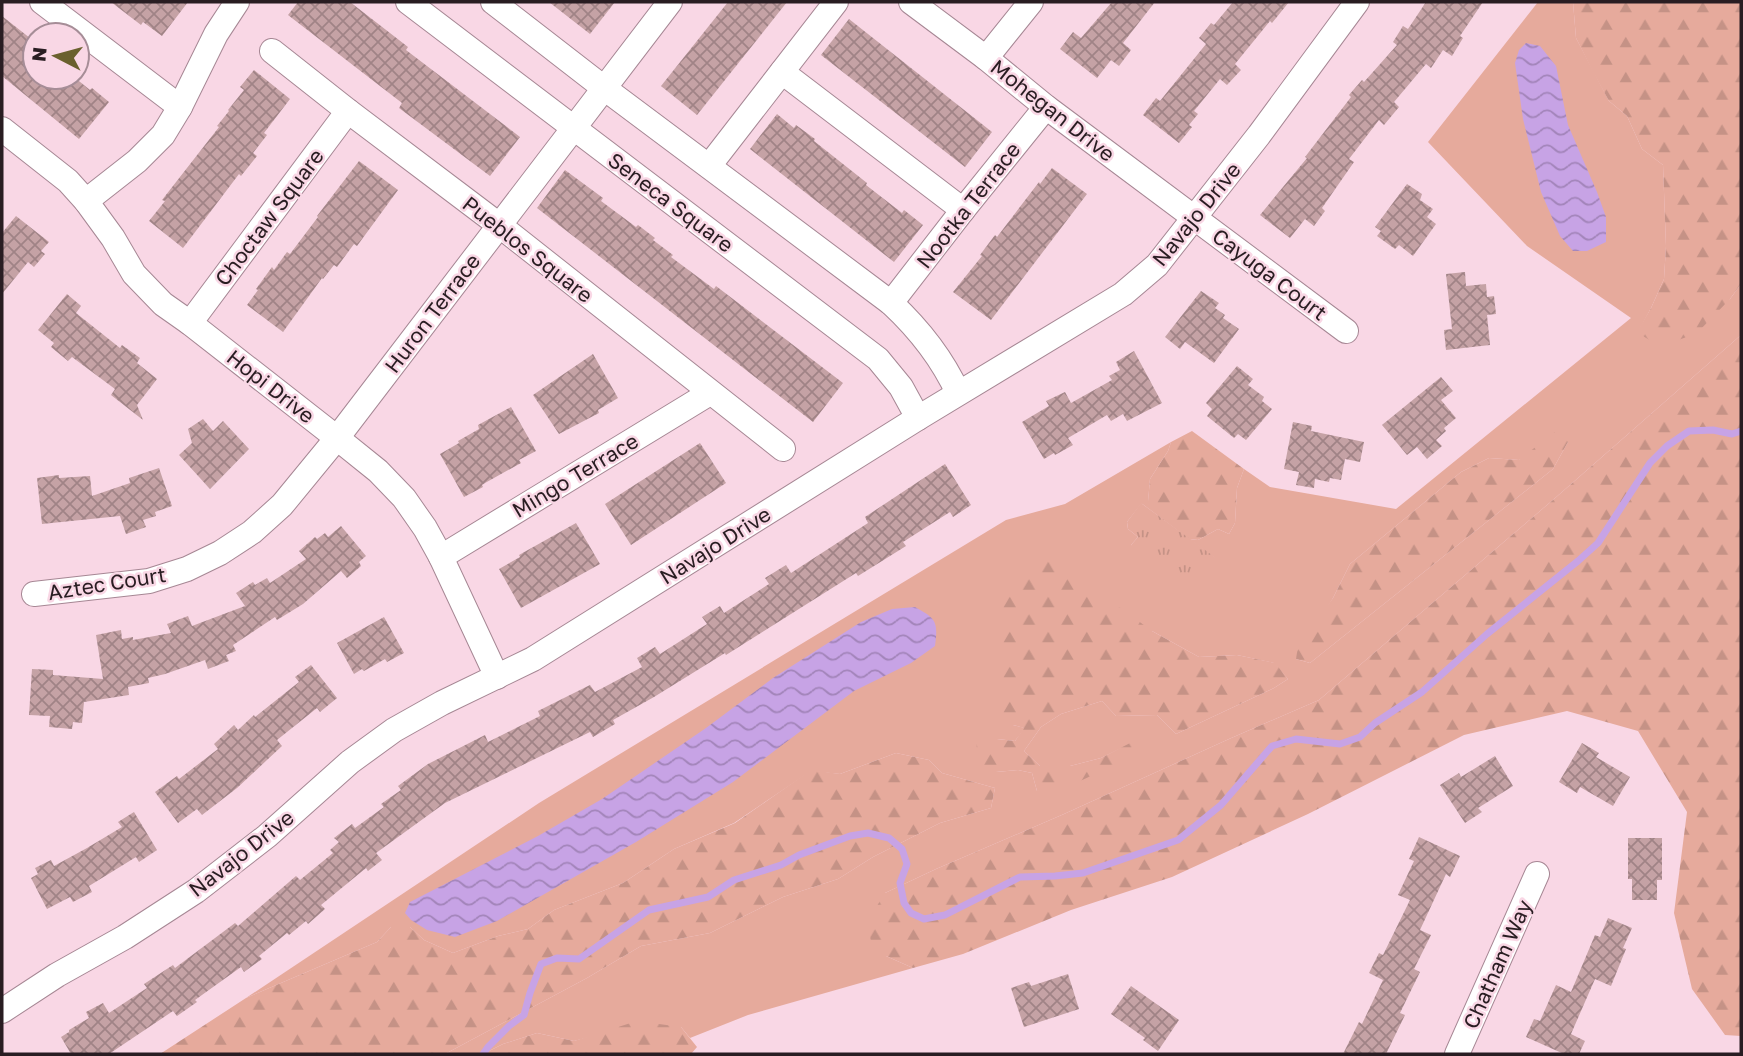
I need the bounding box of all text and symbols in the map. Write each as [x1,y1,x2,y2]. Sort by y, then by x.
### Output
north arrow [21,21,91,91]
text: N [26,46,51,63]
street label: Mohegan Drive [986,53,1120,167]
street label: Nootka Terrace [911,137,1025,273]
street label: Choctaw Square [209,143,329,291]
street label: Seneca Square [603,146,739,258]
street label: Navajo Drive [1146,157,1246,271]
street label: Pueblos Square [458,190,598,308]
street label: Cayuga Court [1208,222,1332,326]
street label: Huron Terrace [379,248,485,378]
street label: Hopi Drive [222,344,320,428]
street label: Mingo Terrace [507,427,643,523]
street label: Navajo Drive [655,501,775,589]
street label: Aztec Court [46,561,168,605]
street label: Navajo Drive [183,804,299,902]
street label: Chatham Way [1457,895,1537,1033]

